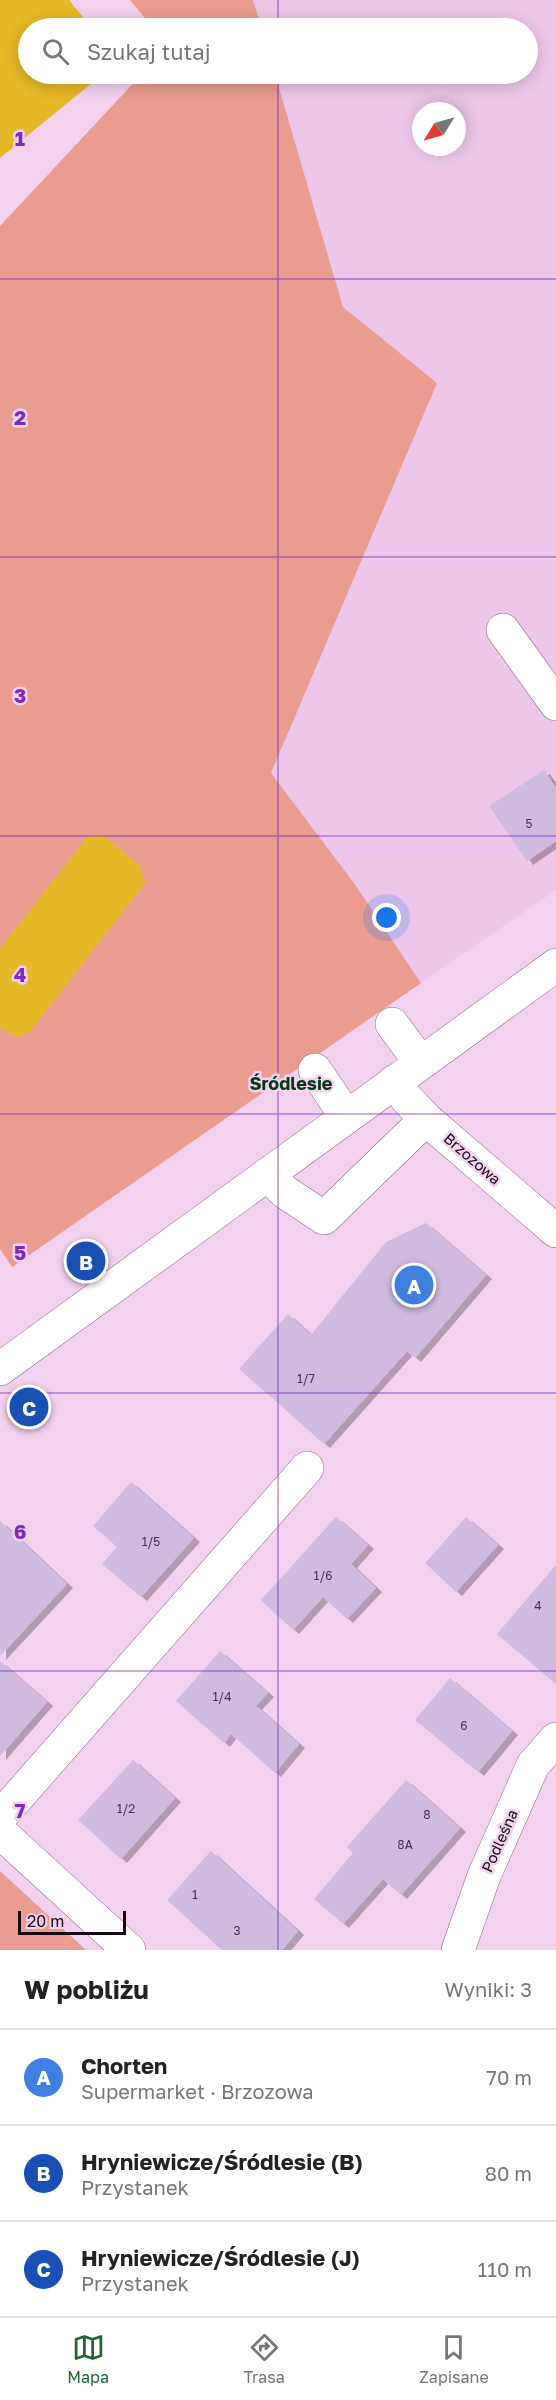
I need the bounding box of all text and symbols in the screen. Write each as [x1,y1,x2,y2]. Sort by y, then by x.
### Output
search box [18,18,538,84]
icon: search [39,35,72,68]
text: Szukaj tutaj [87,38,211,65]
north arrow [412,102,466,156]
text: 1 [15,126,25,150]
text: 2 [14,405,26,429]
text: 3 [14,683,26,707]
house number: 5 [526,816,533,831]
your location [372,903,401,932]
text: 4 [14,962,26,986]
district label: Śródlesie [250,1072,333,1094]
street label: Brzozowa [441,1129,505,1188]
pin: B [66,1238,106,1284]
text: 5 [14,1240,26,1264]
pin: A [394,1262,434,1308]
house number: 1/7 [297,1371,315,1386]
pin: C [9,1384,48,1430]
text: 6 [14,1519,26,1543]
house number: 1/5 [142,1534,160,1549]
house number: 1/6 [314,1568,332,1583]
house number: 4 [534,1598,542,1613]
house number: 1/4 [213,1689,231,1704]
house number: 6 [460,1718,468,1733]
text: 7 [15,1798,26,1822]
house number: 1/2 [117,1801,135,1816]
street label: Podleśna [477,1806,521,1875]
house number: 8 [423,1807,431,1822]
house number: 8A [397,1837,413,1852]
house number: 1 [192,1887,198,1902]
scale bar [18,1908,126,1936]
text: 20 m [27,1911,64,1931]
house number: 3 [233,1923,241,1938]
text: W pobliżu [24,1974,149,2005]
text: Wyniki: 3 [445,1977,532,2001]
text: Chorten [81,2052,167,2079]
text: A [36,2065,51,2089]
text: 70 m [486,2065,532,2089]
text: Supermarket · Brzozowa [81,2079,314,2103]
text: Hryniewicze/Śródlesie (B) [81,2148,363,2175]
text: B [36,2161,51,2185]
text: 80 m [485,2161,532,2185]
text: Przystanek [81,2175,189,2199]
text: Hryniewicze/Śródlesie (J) [81,2244,360,2271]
text: C [36,2257,51,2281]
text: 110 m [478,2257,532,2281]
text: Przystanek [81,2271,189,2295]
tab: Mapa [67,2331,109,2387]
tab: Trasa [244,2331,285,2387]
tab: Zapisane [419,2331,489,2387]

